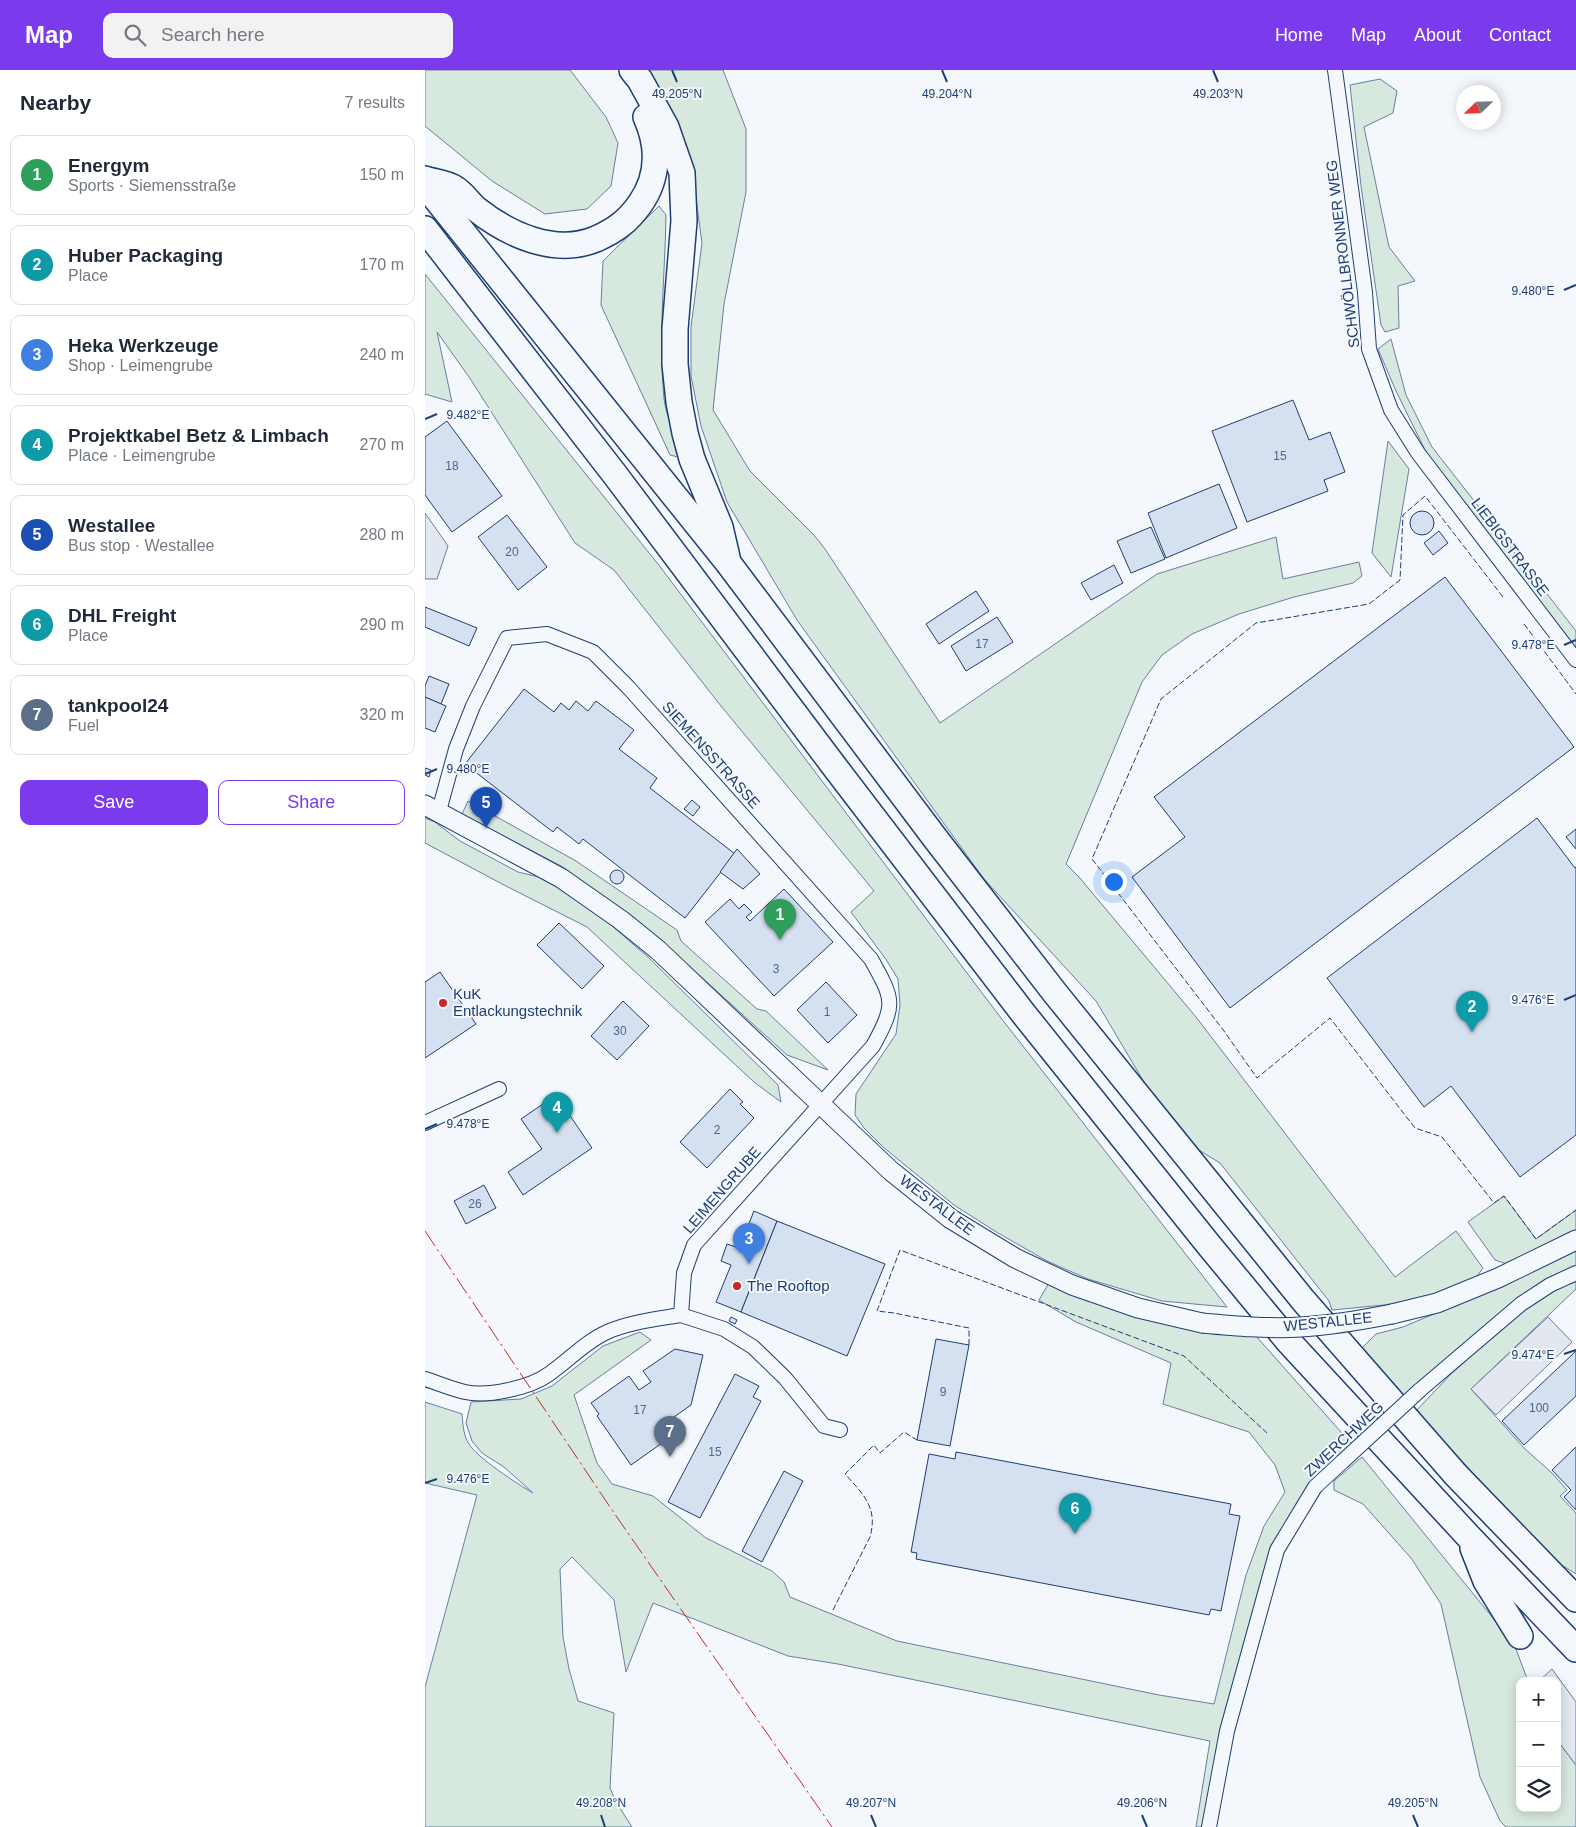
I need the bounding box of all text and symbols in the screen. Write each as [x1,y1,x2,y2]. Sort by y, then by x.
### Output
search box [103,13,453,58]
text: Map [25,21,73,48]
icon: search [121,21,149,49]
text: Search here [161,24,265,45]
text: Home [1275,25,1323,45]
text: Map [1351,25,1386,45]
text: About [1414,25,1461,45]
text: Contact [1489,25,1551,45]
north arrow [1456,85,1501,130]
text: 49.205°N [652,87,702,101]
text: 49.204°N [922,87,972,101]
text: 49.203°N [1193,87,1243,101]
text: Nearby [20,91,91,114]
text: 7 results [345,94,405,111]
text: Energym [68,155,149,176]
street label: SCHWÖLLBRONNER WEG [1323,159,1362,349]
text: 1 [33,166,41,183]
text: 150 m [360,166,404,183]
text: Sports · Siemensstraße [68,177,236,194]
text: Huber Packaging [68,245,223,266]
text: 2 [33,256,41,273]
text: 170 m [360,256,404,273]
text: Place [68,267,108,284]
text: 9.480°E [1512,284,1554,298]
text: Heka Werkzeuge [68,335,219,356]
text: 3 [33,346,41,363]
text: 240 m [360,346,404,363]
text: Shop · Leimengrube [68,357,213,374]
text: 9.482°E [447,408,489,422]
text: Projektkabel Betz & Limbach [68,425,329,446]
text: 4 [33,436,41,453]
text: 270 m [360,436,404,453]
text: Place · Leimengrube [68,447,216,464]
house number: 15 [1273,449,1287,463]
house number: 18 [445,459,459,473]
street label: LIEBIGSTRASSE [1468,494,1553,599]
text: Westallee [68,515,155,536]
text: 5 [33,526,41,543]
text: 280 m [360,526,404,543]
text: Bus stop · Westallee [68,537,214,554]
house number: 20 [505,545,519,559]
text: DHL Freight [68,605,176,626]
text: 6 [33,616,41,633]
text: 290 m [360,616,404,633]
text: Place [68,627,108,644]
house number: 17 [975,637,989,651]
text: 9.478°E [1512,638,1554,652]
text: tankpool24 [68,695,168,716]
street label: SIEMENSSTRASSE [659,698,764,811]
text: 7 [33,706,41,723]
text: 320 m [360,706,404,723]
text: Fuel [68,717,99,734]
text: 9.480°E [447,762,489,776]
button: Save [20,780,208,825]
button: Share [218,780,405,825]
pin: 5 [470,787,502,828]
your location [1101,869,1127,895]
pin: 1 [764,899,796,940]
house number: 3 [773,962,780,976]
place label: KuK Entlackungstechnik [453,985,583,1019]
pin: 2 [1456,991,1488,1032]
text: 9.476°E [1512,993,1554,1007]
marker: KuK Entlackungstechnik [437,997,449,1009]
house number: 1 [824,1005,831,1019]
house number: 30 [613,1024,627,1038]
pin: 4 [541,1092,573,1133]
text: 9.478°E [447,1117,489,1131]
house number: 2 [714,1123,721,1137]
street label: LEIMENGRUBE [679,1143,764,1236]
street label: WESTALLEE [897,1171,978,1238]
house number: 26 [468,1197,482,1211]
pin: 3 [733,1223,765,1264]
place label: The Rooftop [747,1277,830,1294]
marker: The Rooftop [731,1280,743,1292]
street label: WESTALLEE [1283,1308,1373,1335]
text: 9.474°E [1512,1348,1554,1362]
house number: 9 [940,1385,947,1399]
street label: ZWERCHWEG [1301,1398,1387,1480]
house number: 100 [1529,1401,1549,1415]
house number: 17 [633,1403,647,1417]
pin: 7 [654,1416,686,1457]
house number: 15 [708,1445,722,1459]
text: 9.476°E [447,1472,489,1486]
pin: 6 [1059,1493,1091,1534]
map controls [1516,1677,1561,1812]
button: + [1516,1677,1561,1722]
button: − [1516,1722,1561,1767]
button: layers [1516,1767,1561,1812]
text: 49.208°N [576,1796,626,1810]
text: 49.207°N [846,1796,896,1810]
text: 49.206°N [1117,1796,1167,1810]
text: 49.205°N [1388,1796,1438,1810]

